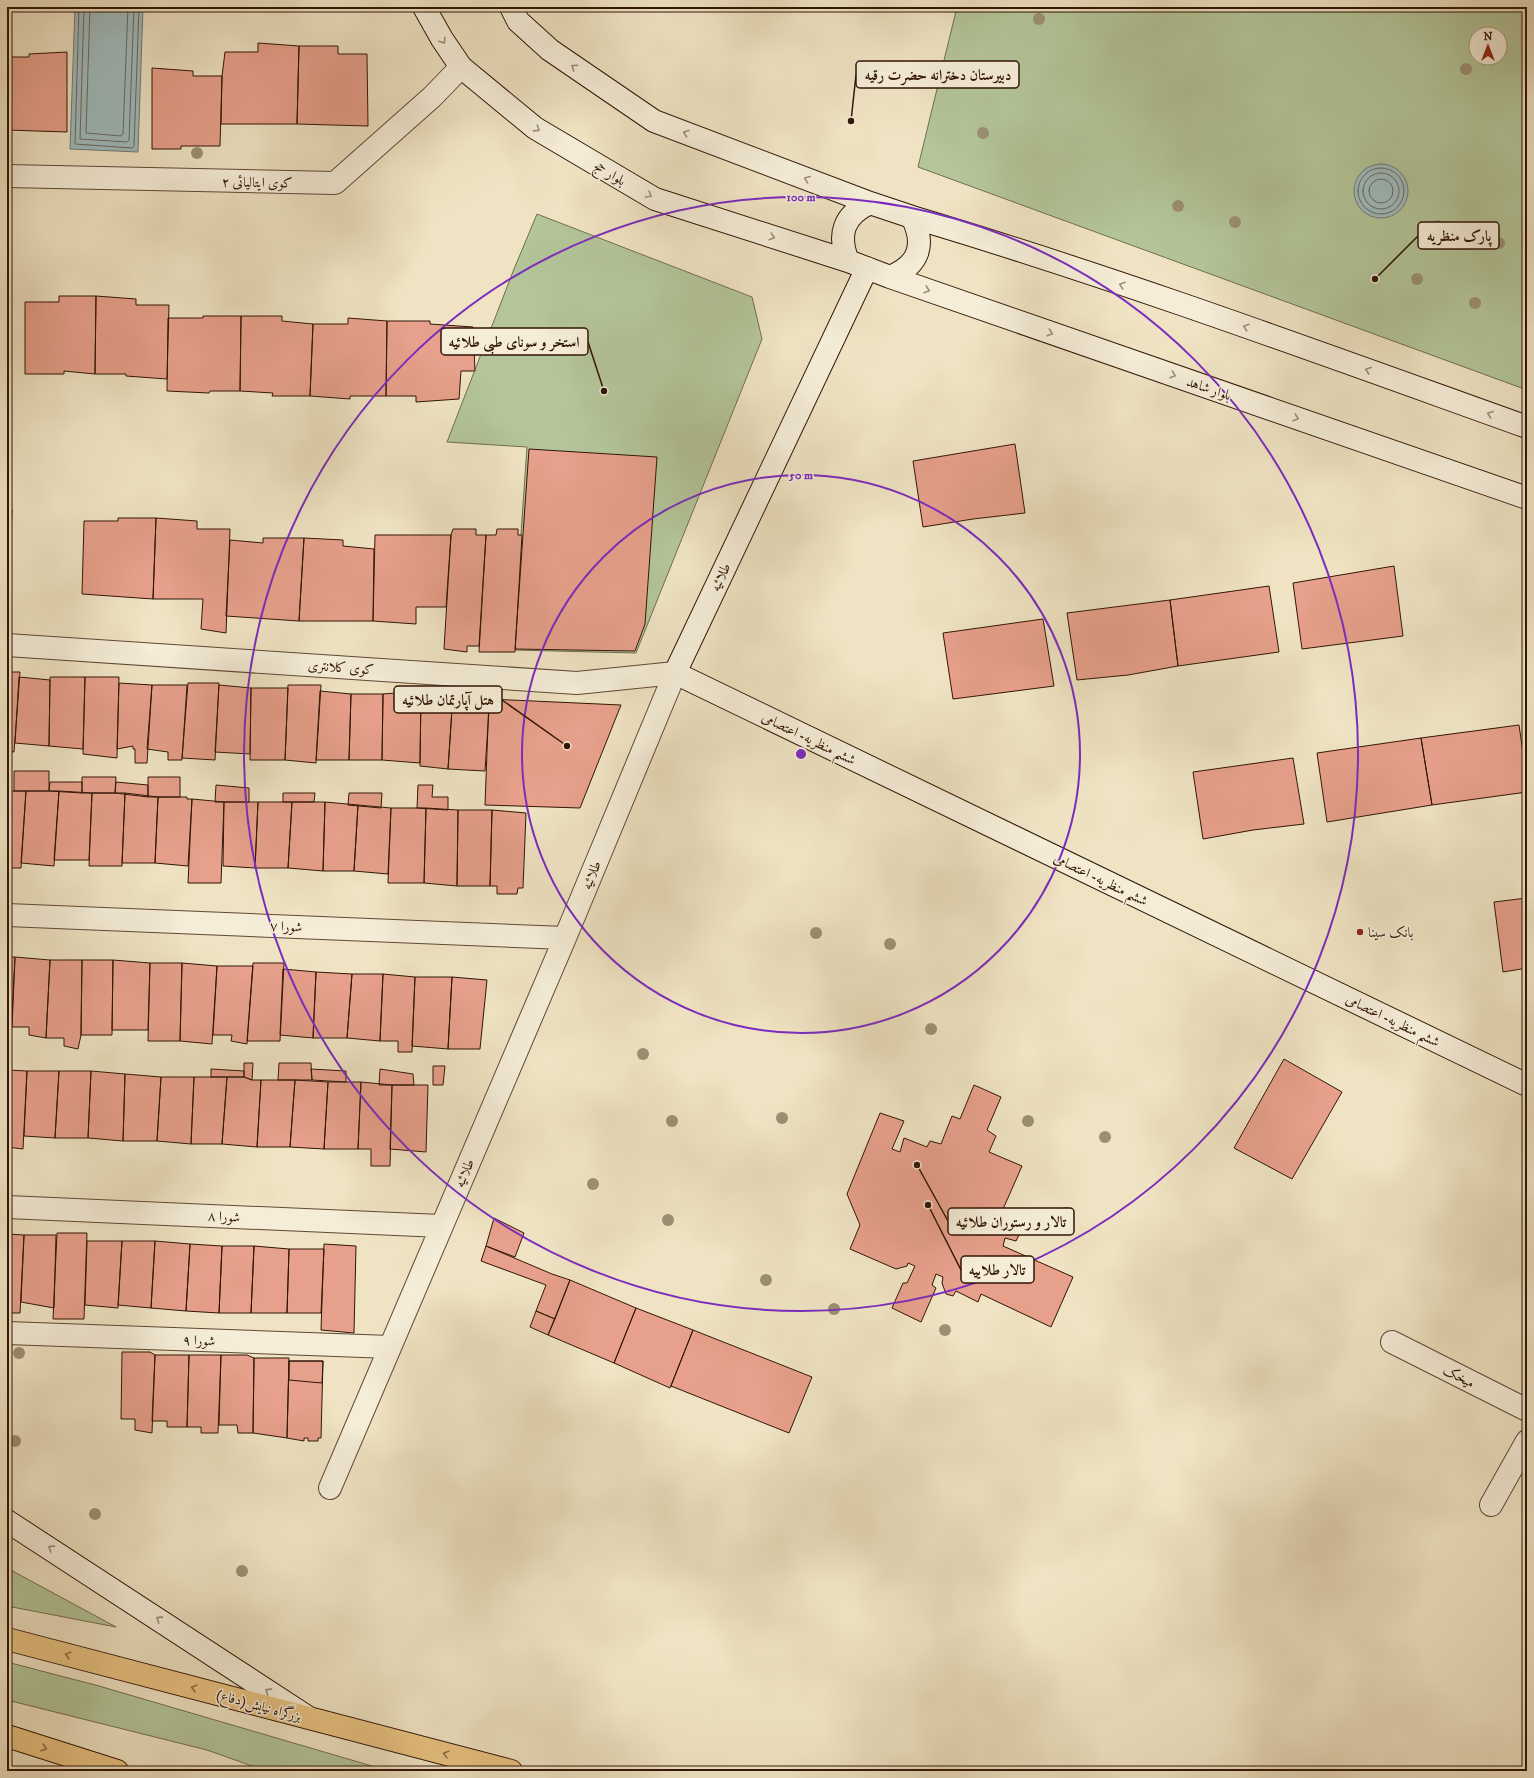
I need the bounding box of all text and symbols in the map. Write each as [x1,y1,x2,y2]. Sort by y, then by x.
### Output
north arrow [1468,26,1508,66]
text: N [1483,30,1493,44]
one-way arrow [438,37,446,44]
callout: دبیرستان دخترانه حضرت رقیه [856,61,1019,88]
one-way arrow [572,65,579,72]
text: دبیرستان دخترانه حضرت رقیه [865,66,1011,86]
one-way arrow [533,125,540,132]
one-way arrow [682,129,689,137]
street label: بلوار حج [589,158,629,193]
street label: کوی ایتالیائی ۲ [221,173,293,193]
one-way arrow [804,176,811,184]
text: 100 m [787,190,815,205]
one-way arrow [645,191,652,198]
callout: پارک منظریه [1418,222,1499,249]
text: پارک منظریه [1427,227,1492,247]
one-way arrow [769,232,776,240]
one-way arrow [1119,281,1126,290]
one-way arrow [923,285,930,294]
one-way arrow [1242,323,1249,331]
callout: استخر و سونای طبی طلائیه [441,328,588,355]
one-way arrow [1046,328,1053,336]
text: استخر و سونای طبی طلائیه [448,333,580,355]
one-way arrow [1365,366,1372,375]
one-way arrow [1169,371,1176,379]
street label: بلوار شاهد [1184,373,1234,405]
one-way arrow [1487,411,1494,419]
one-way arrow [1292,413,1299,422]
text: 50 m [788,468,813,483]
street label: طلائیه [707,560,735,595]
street label: کوی کلانتری [307,657,375,679]
callout: هتل آپارتمان طلائیه [394,686,502,713]
text: هتل آپارتمان طلائیه [402,691,494,711]
street label: ششم منظریه- اعتصامی [757,708,859,773]
centre of rings [794,747,808,761]
street label: ششم منظریه- اعتصامی [1049,849,1151,914]
street label: طلائیه [578,858,606,892]
street label: شورا ۷ [269,917,303,937]
place label: بانک سینا [1368,924,1414,942]
marker: بانک سینا [1355,927,1365,937]
street label: ششم منظریه- اعتصامی [1341,990,1443,1055]
street label: طلائیه [451,1156,479,1190]
street label: شورا ۸ [207,1207,241,1227]
callout: تالار و رستوران طلائیه [948,1208,1074,1235]
text: تالار و رستوران طلائیه [956,1213,1067,1232]
callout: تالار طلاییه [961,1256,1034,1283]
text: تالار طلاییه [969,1261,1026,1280]
street label: شورا ۹ [182,1331,216,1351]
street label: میخک [1440,1361,1477,1392]
one-way arrow [48,1545,55,1553]
one-way arrow [157,1617,164,1624]
one-way arrow [65,1651,72,1660]
one-way arrow [190,1684,197,1693]
street label: بزرگراه نیایش(دفاع) [214,1685,304,1728]
one-way arrow [265,1688,272,1695]
one-way arrow [41,1743,48,1751]
one-way arrow [443,1750,450,1759]

